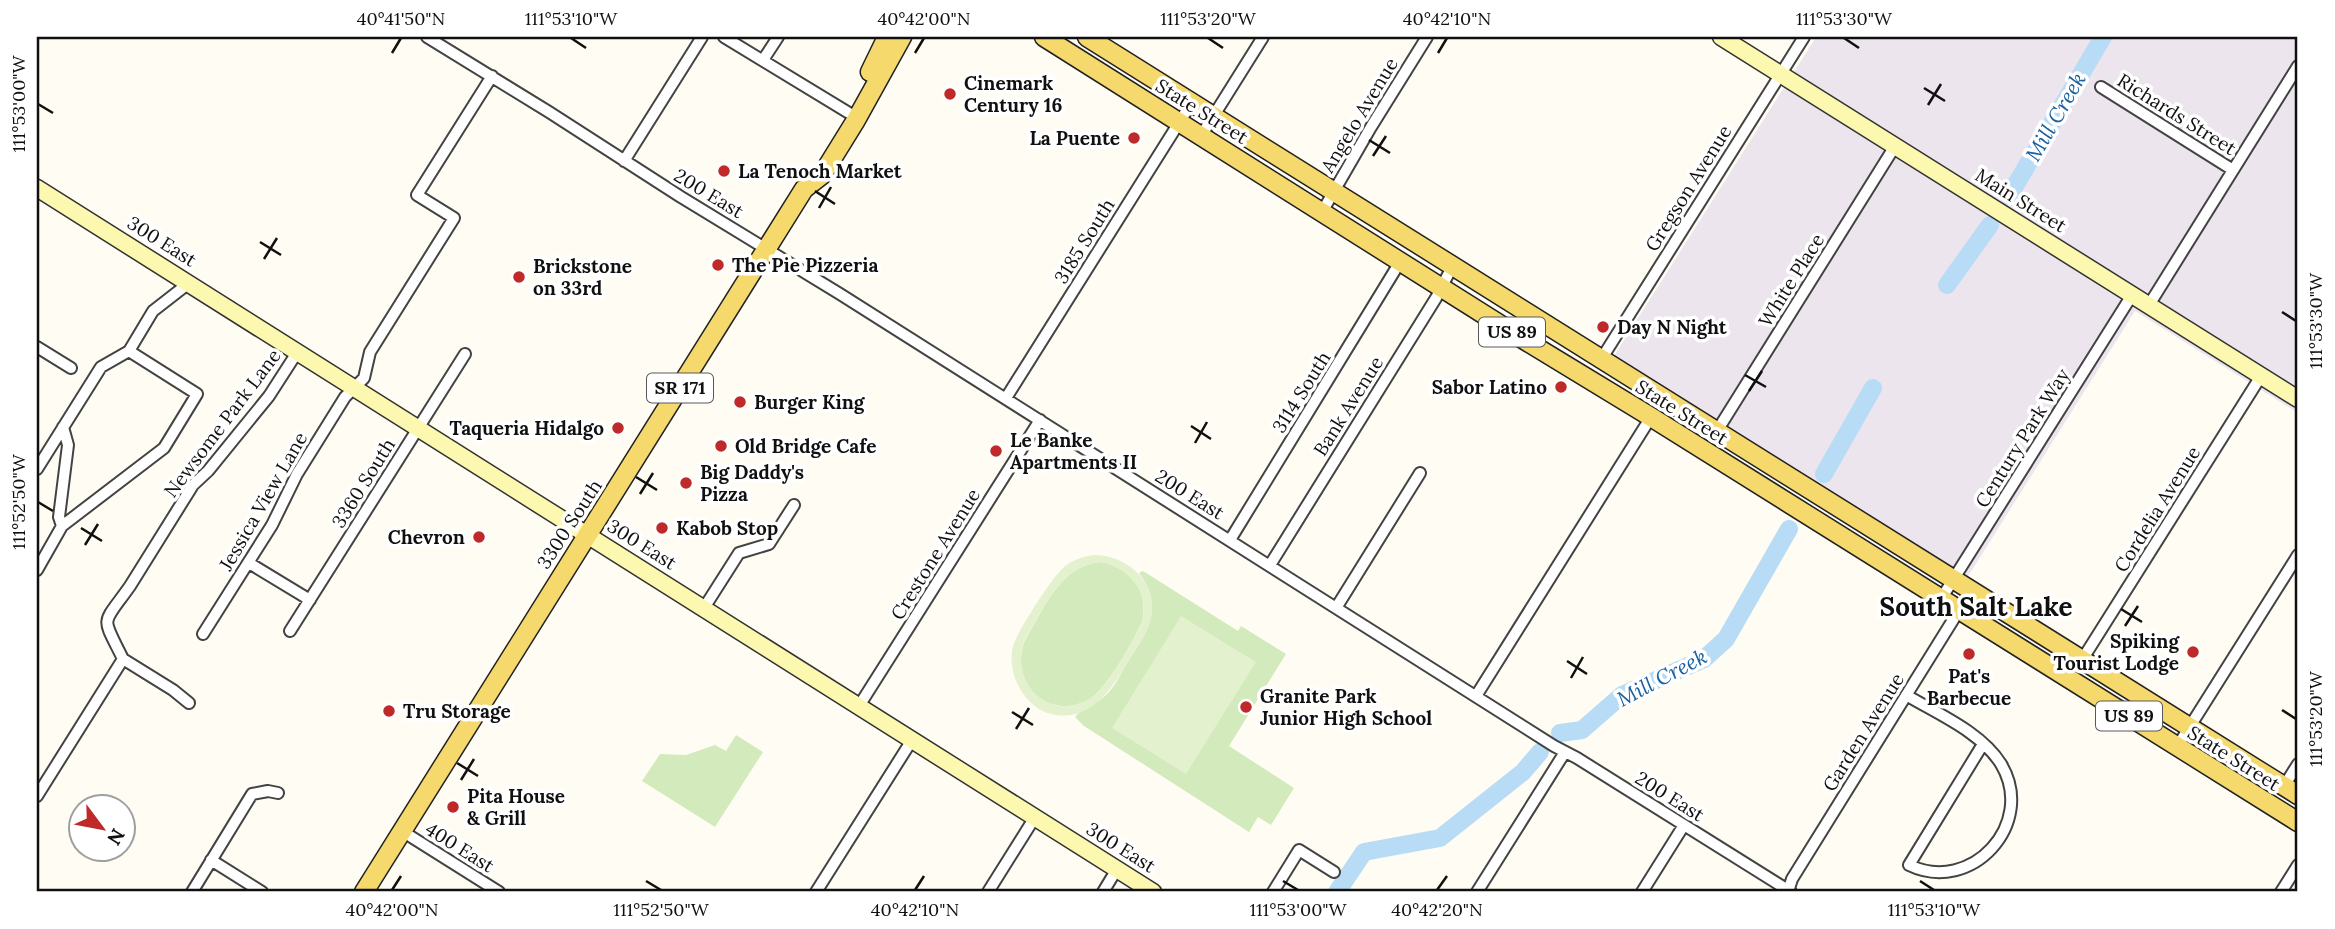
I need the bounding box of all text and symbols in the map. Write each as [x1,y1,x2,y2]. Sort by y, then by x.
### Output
text: 40°41'50"N [357,7,445,30]
text: 111°53'10"W [525,7,618,30]
text: 40°42'00"N [877,7,971,30]
text: 111°53'20"W [1160,7,1257,30]
text: 40°42'10"N [1403,7,1491,30]
text: 111°53'30"W [1796,7,1893,30]
street label: Angelo Avenue [1315,53,1403,178]
text: 111°53'00"W [7,54,30,153]
water label: Mill Creek [2019,67,2092,166]
street label: Richards Street [2113,68,2241,160]
place label: Cinemark Century 16 [964,71,1062,117]
street label: State Street [1151,73,1253,149]
marker: Cinemark Century 16 [942,86,958,102]
street label: Gregson Avenue [1640,120,1736,256]
place label: La Puente [1029,126,1120,150]
marker: La Puente [1126,130,1142,146]
place label: La Tenoch Market [738,159,903,183]
street label: 200 East [670,163,749,223]
marker: La Tenoch Market [716,163,732,179]
street label: Main Street [1971,163,2072,238]
street label: 3185 South [1049,194,1119,288]
street label: 300 East [123,210,202,272]
street label: White Place [1753,229,1829,331]
place label: The Pie Pizzeria [732,253,878,277]
place label: Brickstone on 33rd [533,254,632,300]
marker: The Pie Pizzeria [710,257,726,273]
marker: Brickstone on 33rd [511,269,527,285]
text: 111°53'30"W [2304,272,2327,369]
place label: Day N Night [1617,315,1728,339]
road number: US 89 [1479,318,1545,346]
marker: Day N Night [1595,319,1611,335]
street label: Newsome Park Lane [158,344,286,502]
street label: 3114 South [1267,347,1335,437]
street label: Bank Avenue [1308,352,1388,460]
street label: Century Park Way [1970,364,2074,512]
road number: SR 171 [647,374,713,402]
street label: State Street [1631,374,1733,450]
place label: Sabor Latino [1432,375,1547,399]
marker: Sabor Latino [1553,379,1569,395]
place label: Burger King [754,390,866,414]
marker: Burger King [732,394,748,410]
place label: Taqueria Hidalgo [449,416,604,440]
marker: Taqueria Hidalgo [610,420,626,436]
street label: Jessica View Lane [213,428,312,575]
place label: Le Banke Apartments II [1010,428,1137,474]
street label: 3360 South [326,434,400,532]
place label: Old Bridge Cafe [735,434,876,458]
marker: Old Bridge Cafe [713,438,729,454]
street label: Cordelia Avenue [2109,442,2205,576]
marker: Le Banke Apartments II [988,443,1004,459]
text: 111°52'50"W [7,453,30,550]
place label: Big Daddy's Pizza [700,460,804,506]
street label: 200 East [1151,464,1229,525]
street label: 3300 South [531,475,607,573]
marker: Big Daddy's Pizza [678,475,694,491]
street label: Crestone Avenue [885,484,985,624]
street label: 300 East [603,513,682,575]
place label: Kabob Stop [676,516,778,540]
marker: Kabob Stop [654,520,670,536]
place label: Chevron [388,525,465,549]
marker: Chevron [471,529,487,545]
district label: South Salt Lake [1880,590,2072,623]
place label: Spiking Tourist Lodge [2054,629,2180,675]
water label: Mill Creek [1612,643,1711,712]
marker: Spiking Tourist Lodge [2185,644,2201,660]
marker: Pat's Barbecue [1961,646,1977,662]
place label: Pat's Barbecue [1927,664,2011,710]
street label: Garden Avenue [1817,668,1909,796]
text: 111°53'20"W [2304,670,2327,767]
place label: Granite Park Junior High School [1260,684,1432,730]
place label: Tru Storage [403,699,511,723]
marker: Granite Park Junior High School [1238,699,1254,715]
road number: US 89 [2096,702,2162,730]
marker: Tru Storage [381,703,397,719]
street label: State Street [2183,720,2285,796]
street label: 200 East [1631,766,1709,827]
place label: Pita House & Grill [467,784,565,830]
north arrow [66,792,136,862]
marker: Pita House & Grill [445,799,461,815]
street label: 300 East [1082,816,1161,878]
street label: 400 East [421,817,499,878]
text: N [102,824,130,850]
text: 40°42'00"N [345,898,439,921]
text: 111°52'50"W [613,898,710,921]
text: 40°42'10"N [871,898,959,921]
text: 111°53'00"W [1249,898,1348,921]
text: 40°42'20"N [1391,898,1483,921]
text: 111°53'10"W [1888,898,1981,921]

